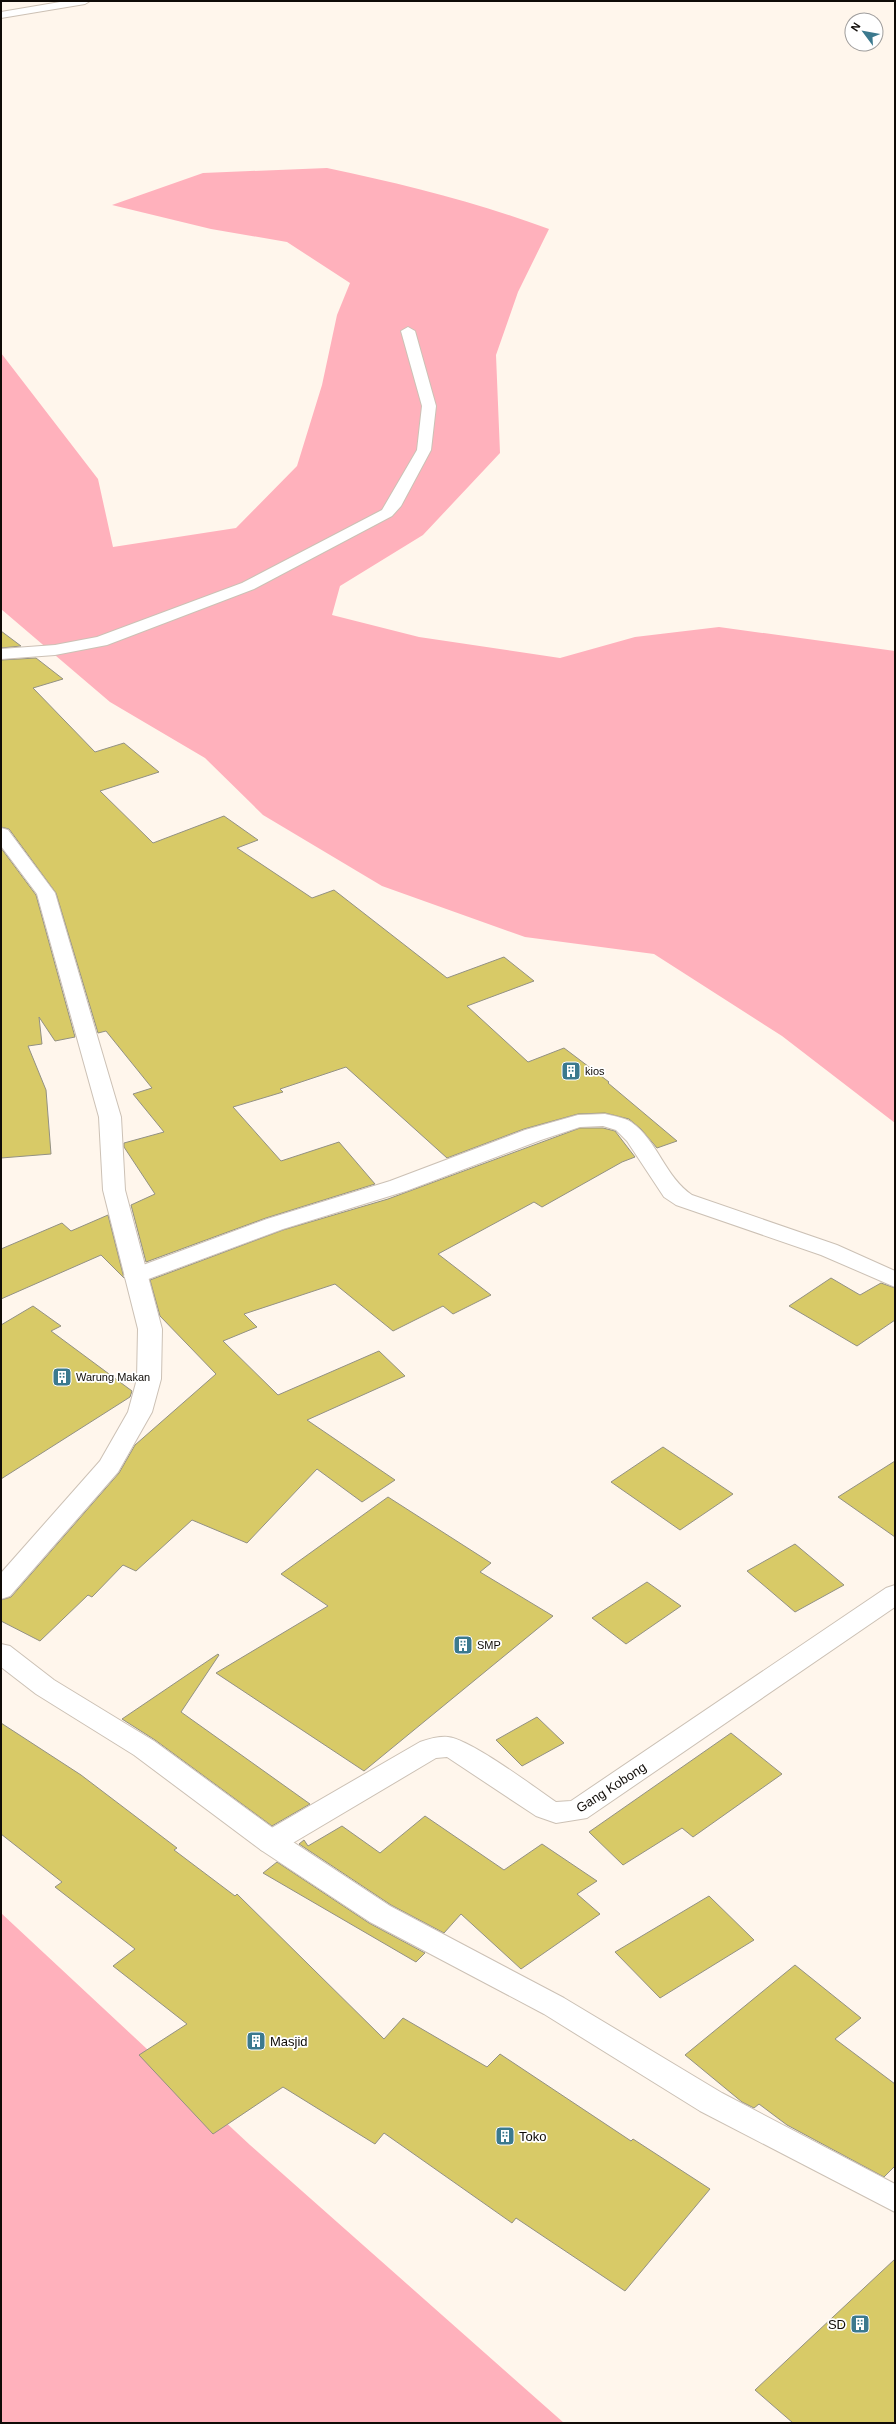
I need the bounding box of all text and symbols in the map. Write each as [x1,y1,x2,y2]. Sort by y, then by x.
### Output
north arrow [844,12,884,52]
text: N [848,20,863,33]
building icon: kios [560,1060,582,1082]
place label: kios [585,1065,605,1077]
building icon: Warung Makan [51,1366,73,1388]
place label: Warung Makan [76,1371,150,1383]
building icon: SMP [452,1634,474,1656]
place label: SMP [477,1639,501,1651]
street label: Gang Kobong [574,1759,649,1816]
building icon: Masjid [245,2030,267,2052]
place label: Masjid [270,2034,308,2049]
building icon: Toko [494,2125,516,2147]
place label: Toko [519,2129,546,2144]
building icon: SD [849,2313,871,2335]
place label: SD [828,2317,846,2332]

